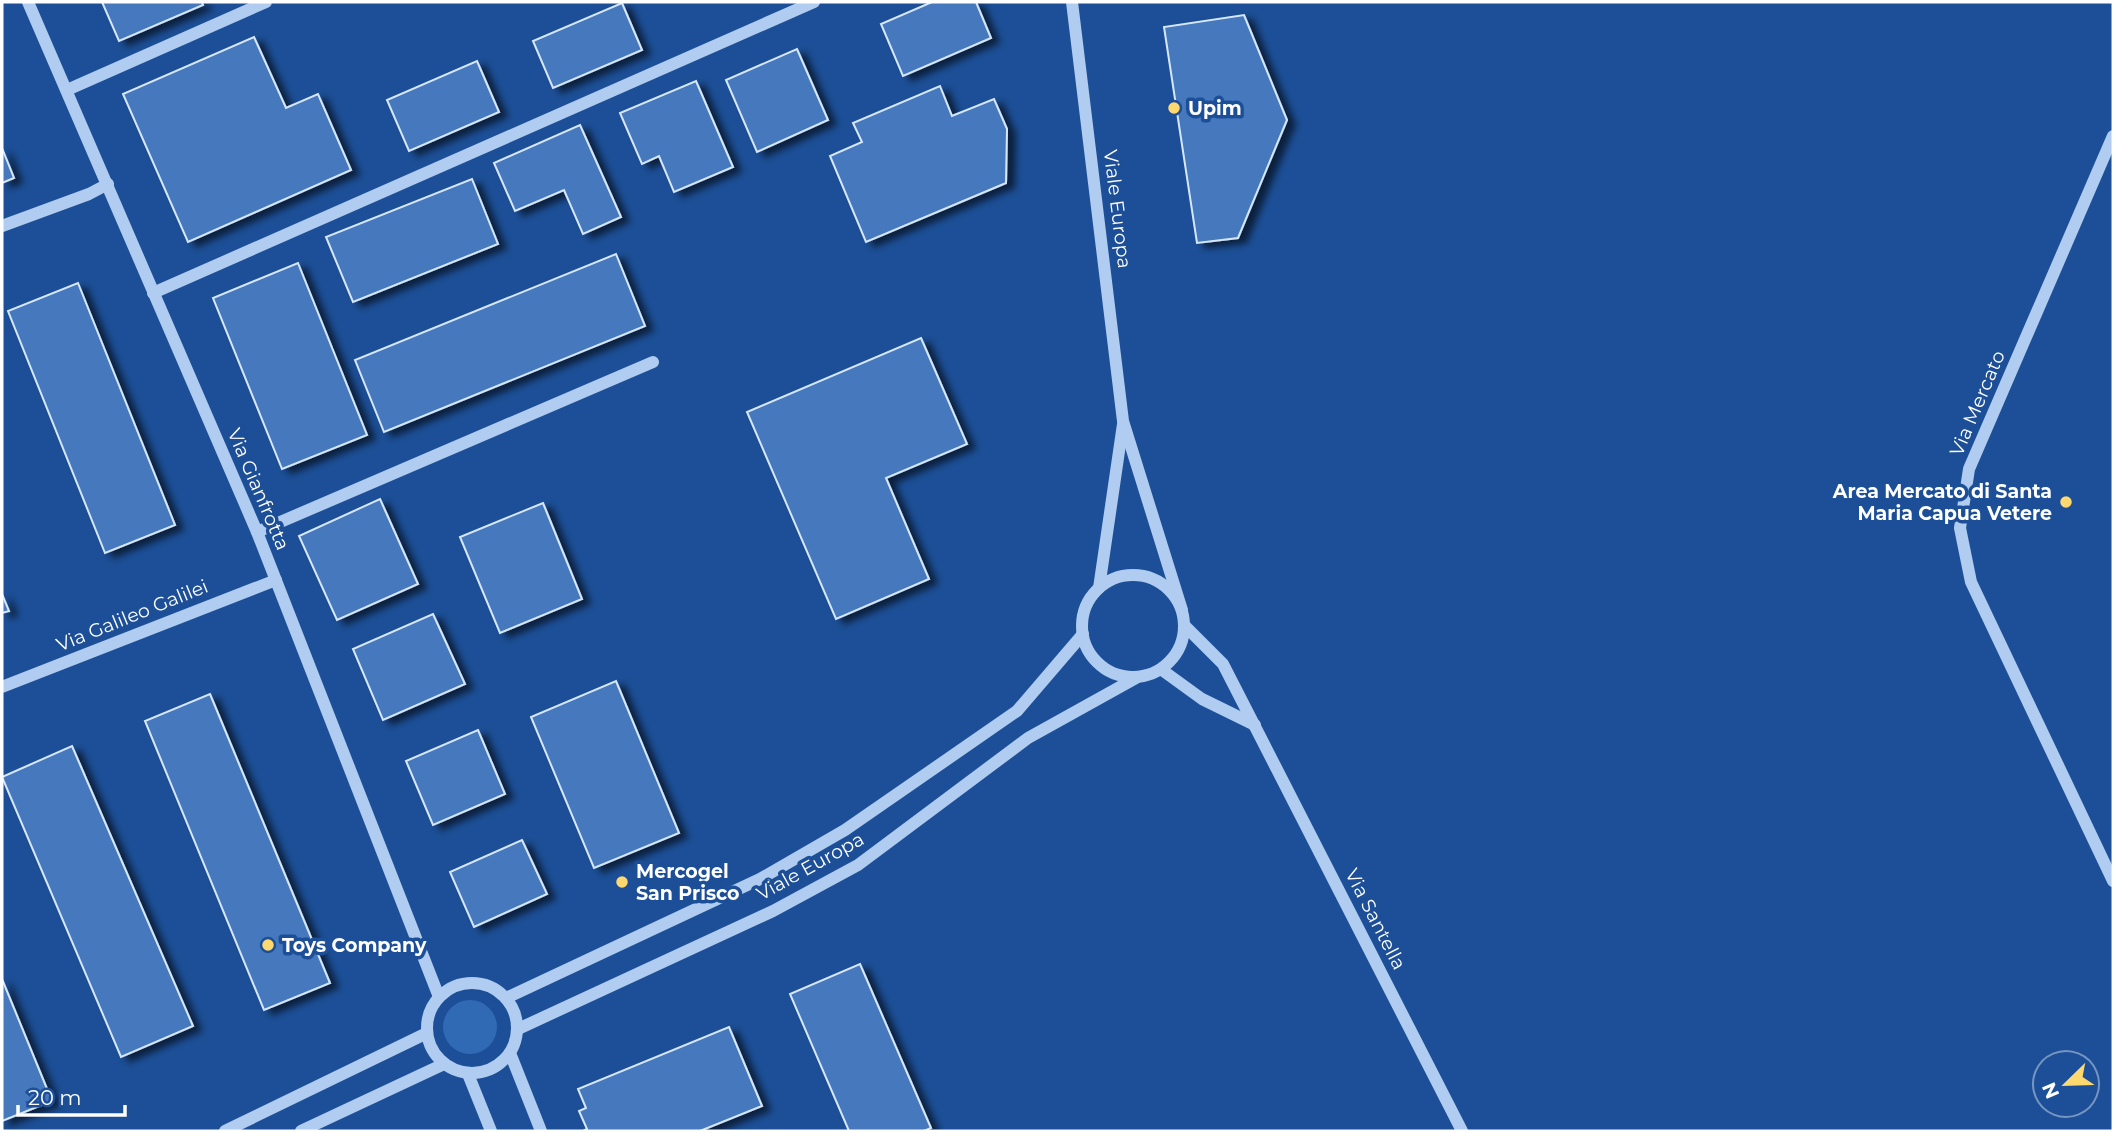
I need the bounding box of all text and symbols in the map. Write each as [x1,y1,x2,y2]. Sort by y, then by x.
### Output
place label: Upim [1188,97,1242,120]
marker: Upim [1166,100,1182,116]
street label: Viale Europa [1099,148,1136,270]
street label: Via Mercato [1945,347,2010,459]
street label: Via Gianfrotta [223,425,294,553]
place label: Area Mercato di Santa Maria Capua Vetere [1832,480,2052,525]
marker: Area Mercato di Santa Maria Capua Vetere [2058,494,2074,510]
street label: Via Galileo Galilei [53,575,211,656]
street label: Viale Europa [752,827,868,905]
place label: Mercogel San Prisco [636,860,740,905]
street label: Via Santella [1340,865,1411,974]
marker: Mercogel San Prisco [614,874,630,890]
place label: Toys Company [282,934,427,957]
marker: Toys Company [260,937,276,953]
north arrow [2031,1049,2101,1119]
scale bar [18,1074,124,1118]
text: N [2037,1079,2064,1102]
text: 20 m [28,1085,82,1110]

